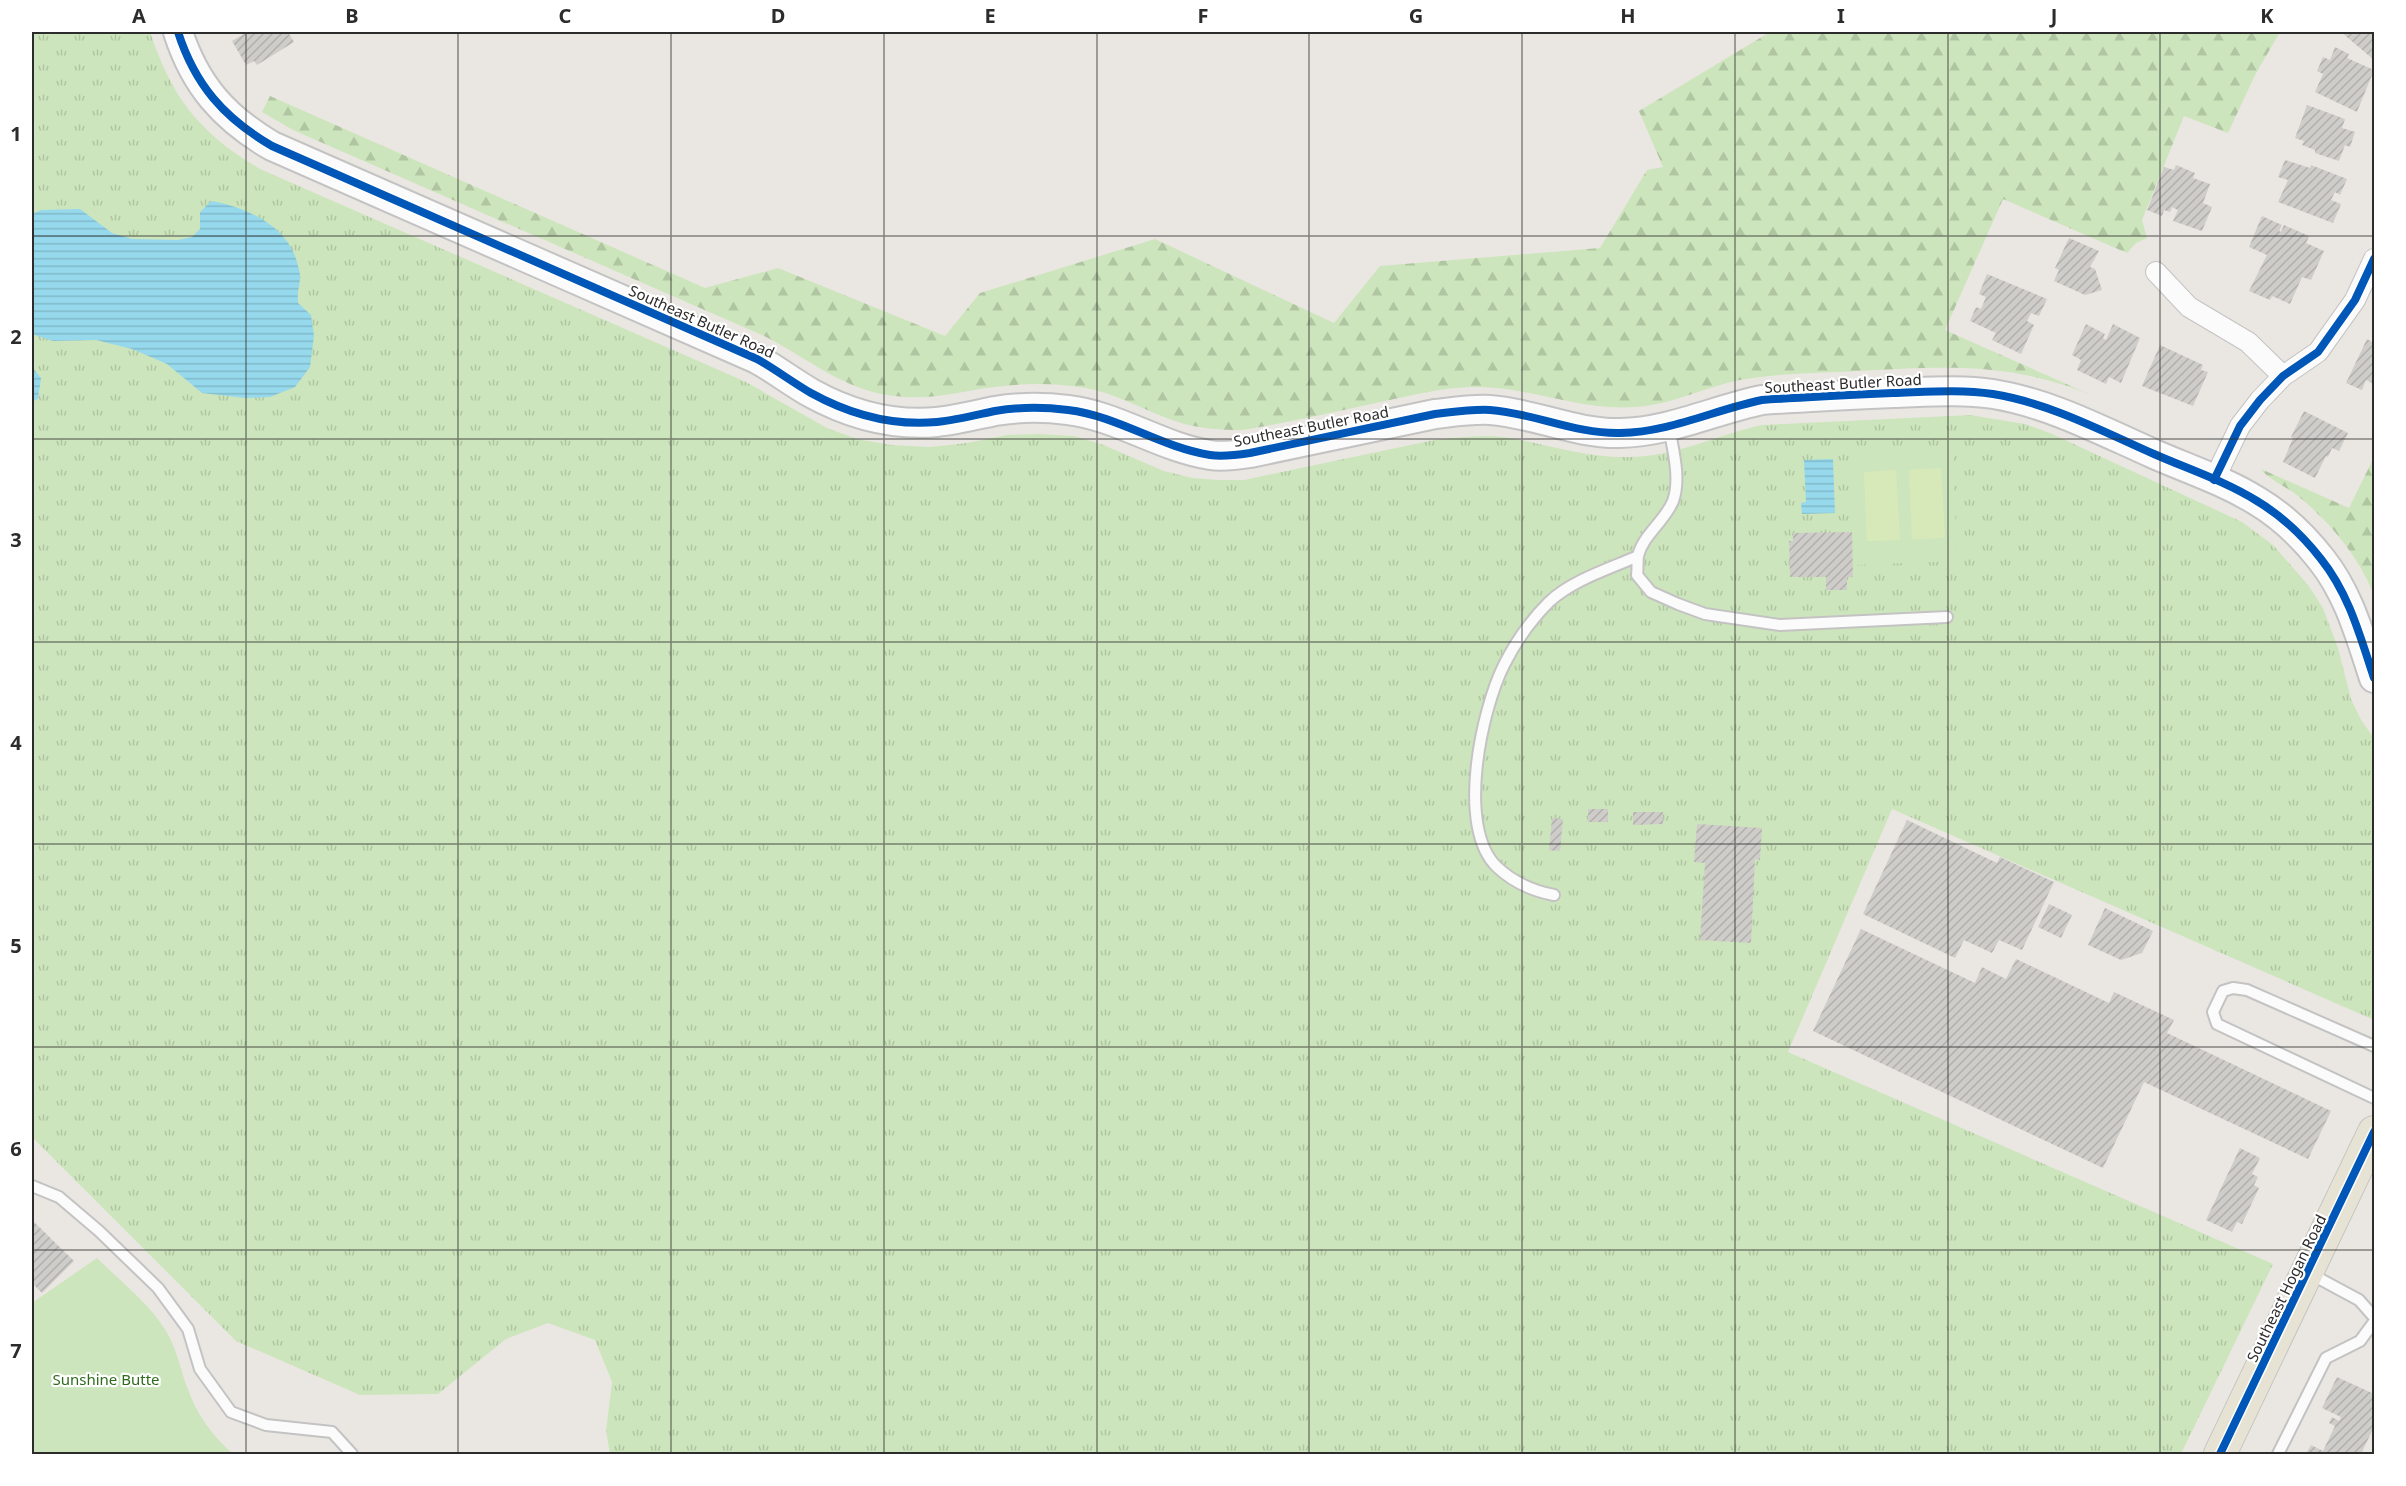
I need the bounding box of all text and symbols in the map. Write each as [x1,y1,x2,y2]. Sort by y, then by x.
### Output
text: A [132,2,146,29]
text: B [345,2,359,29]
text: C [559,2,572,29]
text: D [771,2,785,29]
text: E [984,2,996,29]
text: F [1198,2,1208,29]
text: G [1409,2,1423,29]
text: H [1620,2,1636,29]
text: I [1837,2,1845,29]
text: J [2049,2,2057,29]
text: K [2260,2,2274,29]
text: 1 [10,120,22,147]
street label: Southeast Butler Road [626,280,778,362]
text: 2 [10,323,22,350]
street label: Southeast Butler Road [1764,369,1922,397]
street label: Southeast Butler Road [1232,401,1390,451]
text: 3 [10,526,22,553]
text: 4 [10,729,22,756]
text: 5 [10,932,22,959]
text: 6 [10,1135,22,1162]
street label: Southeast Hogan Road [2242,1211,2330,1365]
text: 7 [10,1337,22,1364]
park label: Sunshine Butte [52,1369,160,1389]

